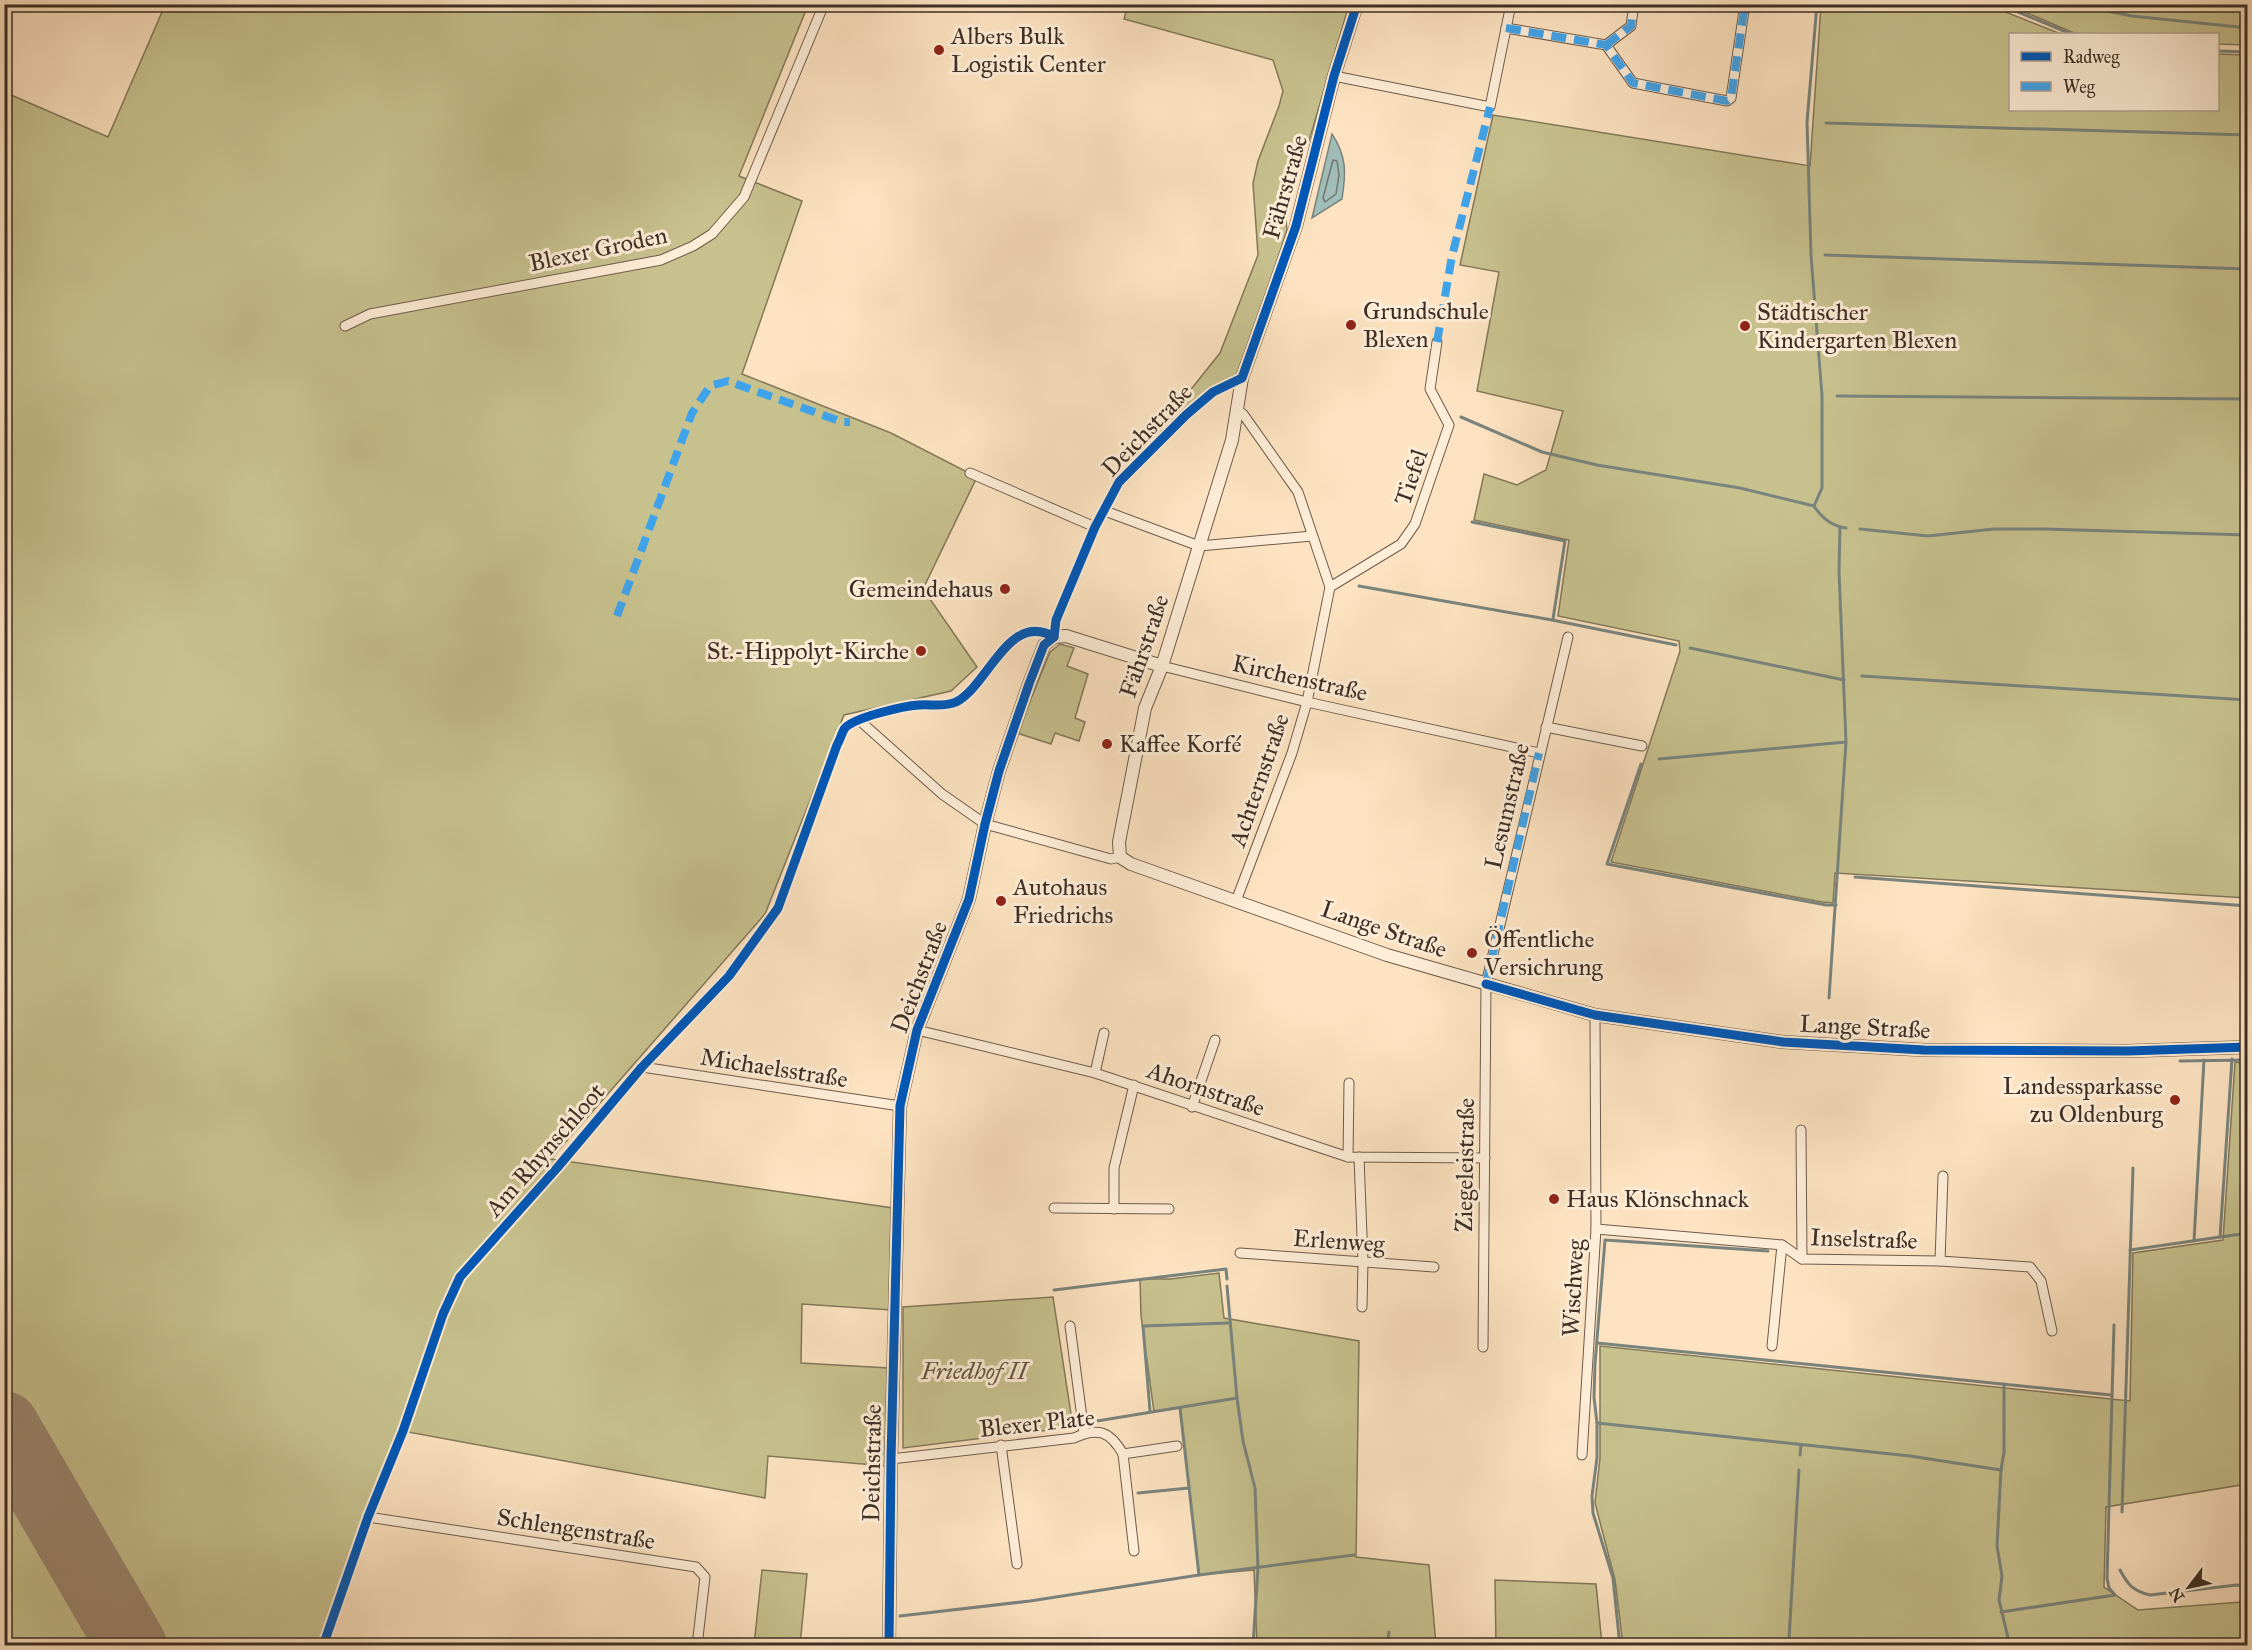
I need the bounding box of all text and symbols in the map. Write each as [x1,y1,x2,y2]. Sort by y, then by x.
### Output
place label: Albers Bulk Logistik Center [950,21,1106,79]
legend [2009,33,2219,111]
marker: Albers Bulk Logistik Center [932,43,946,57]
text: Radweg [2063,46,2120,69]
text: Weg [2063,76,2096,99]
street label: Fährstraße [1256,131,1314,243]
street label: Blexer Groden [526,220,670,278]
place label: Grundschule Blexen [1363,296,1489,354]
place label: Städtischer Kindergarten Blexen [1757,297,1957,355]
marker: Grundschule Blexen [1344,318,1358,332]
marker: Städtischer Kindergarten Blexen [1738,319,1752,333]
street label: Deichstraße [1095,377,1199,483]
street label: Tiefel [1387,445,1435,509]
place label: Gemeindehaus [849,574,993,604]
marker: Gemeindehaus [998,582,1012,596]
street label: Fährstraße [1112,591,1176,701]
place label: St.-Hippolyt-Kirche [707,636,909,666]
marker: St.-Hippolyt-Kirche [914,644,928,658]
street label: Kirchenstraße [1230,648,1370,708]
street label: Achternstraße [1222,710,1296,851]
place label: Kaffee Korfé [1119,729,1241,759]
marker: Kaffee Korfé [1100,737,1114,751]
street label: Lesumstraße [1478,740,1536,872]
place label: Autohaus Friedrichs [1012,872,1113,930]
street label: Lange Straße [1317,893,1451,965]
marker: Autohaus Friedrichs [994,894,1008,908]
street label: Deichstraße [884,917,954,1037]
place label: Öffentliche Versichrung [1483,924,1604,982]
marker: Öffentliche Versichrung [1465,946,1479,960]
street label: Lange Straße [1799,1009,1931,1045]
street label: Michaelsstraße [698,1042,850,1094]
street label: Ahornstraße [1142,1055,1269,1123]
place label: Landessparkasse zu Oldenburg [2003,1071,2164,1129]
street label: Am Rhynschloot [478,1077,611,1224]
marker: Landessparkasse zu Oldenburg [2168,1093,2182,1107]
street label: Ziegeleistraße [1449,1098,1481,1232]
place label: Haus Klönschnack [1566,1184,1750,1214]
marker: Haus Klönschnack [1547,1192,1561,1206]
street label: Inselstraße [1810,1222,1918,1256]
street label: Erlenweg [1292,1223,1387,1259]
street label: Wischweg [1555,1237,1591,1338]
park label: Friedhof II [920,1356,1031,1386]
street label: Blexer Plate [978,1402,1096,1444]
street label: Deichstraße [856,1404,888,1522]
street label: Schlengenstraße [495,1502,657,1556]
north arrow [2159,1557,2219,1617]
text: N [2165,1584,2188,1605]

